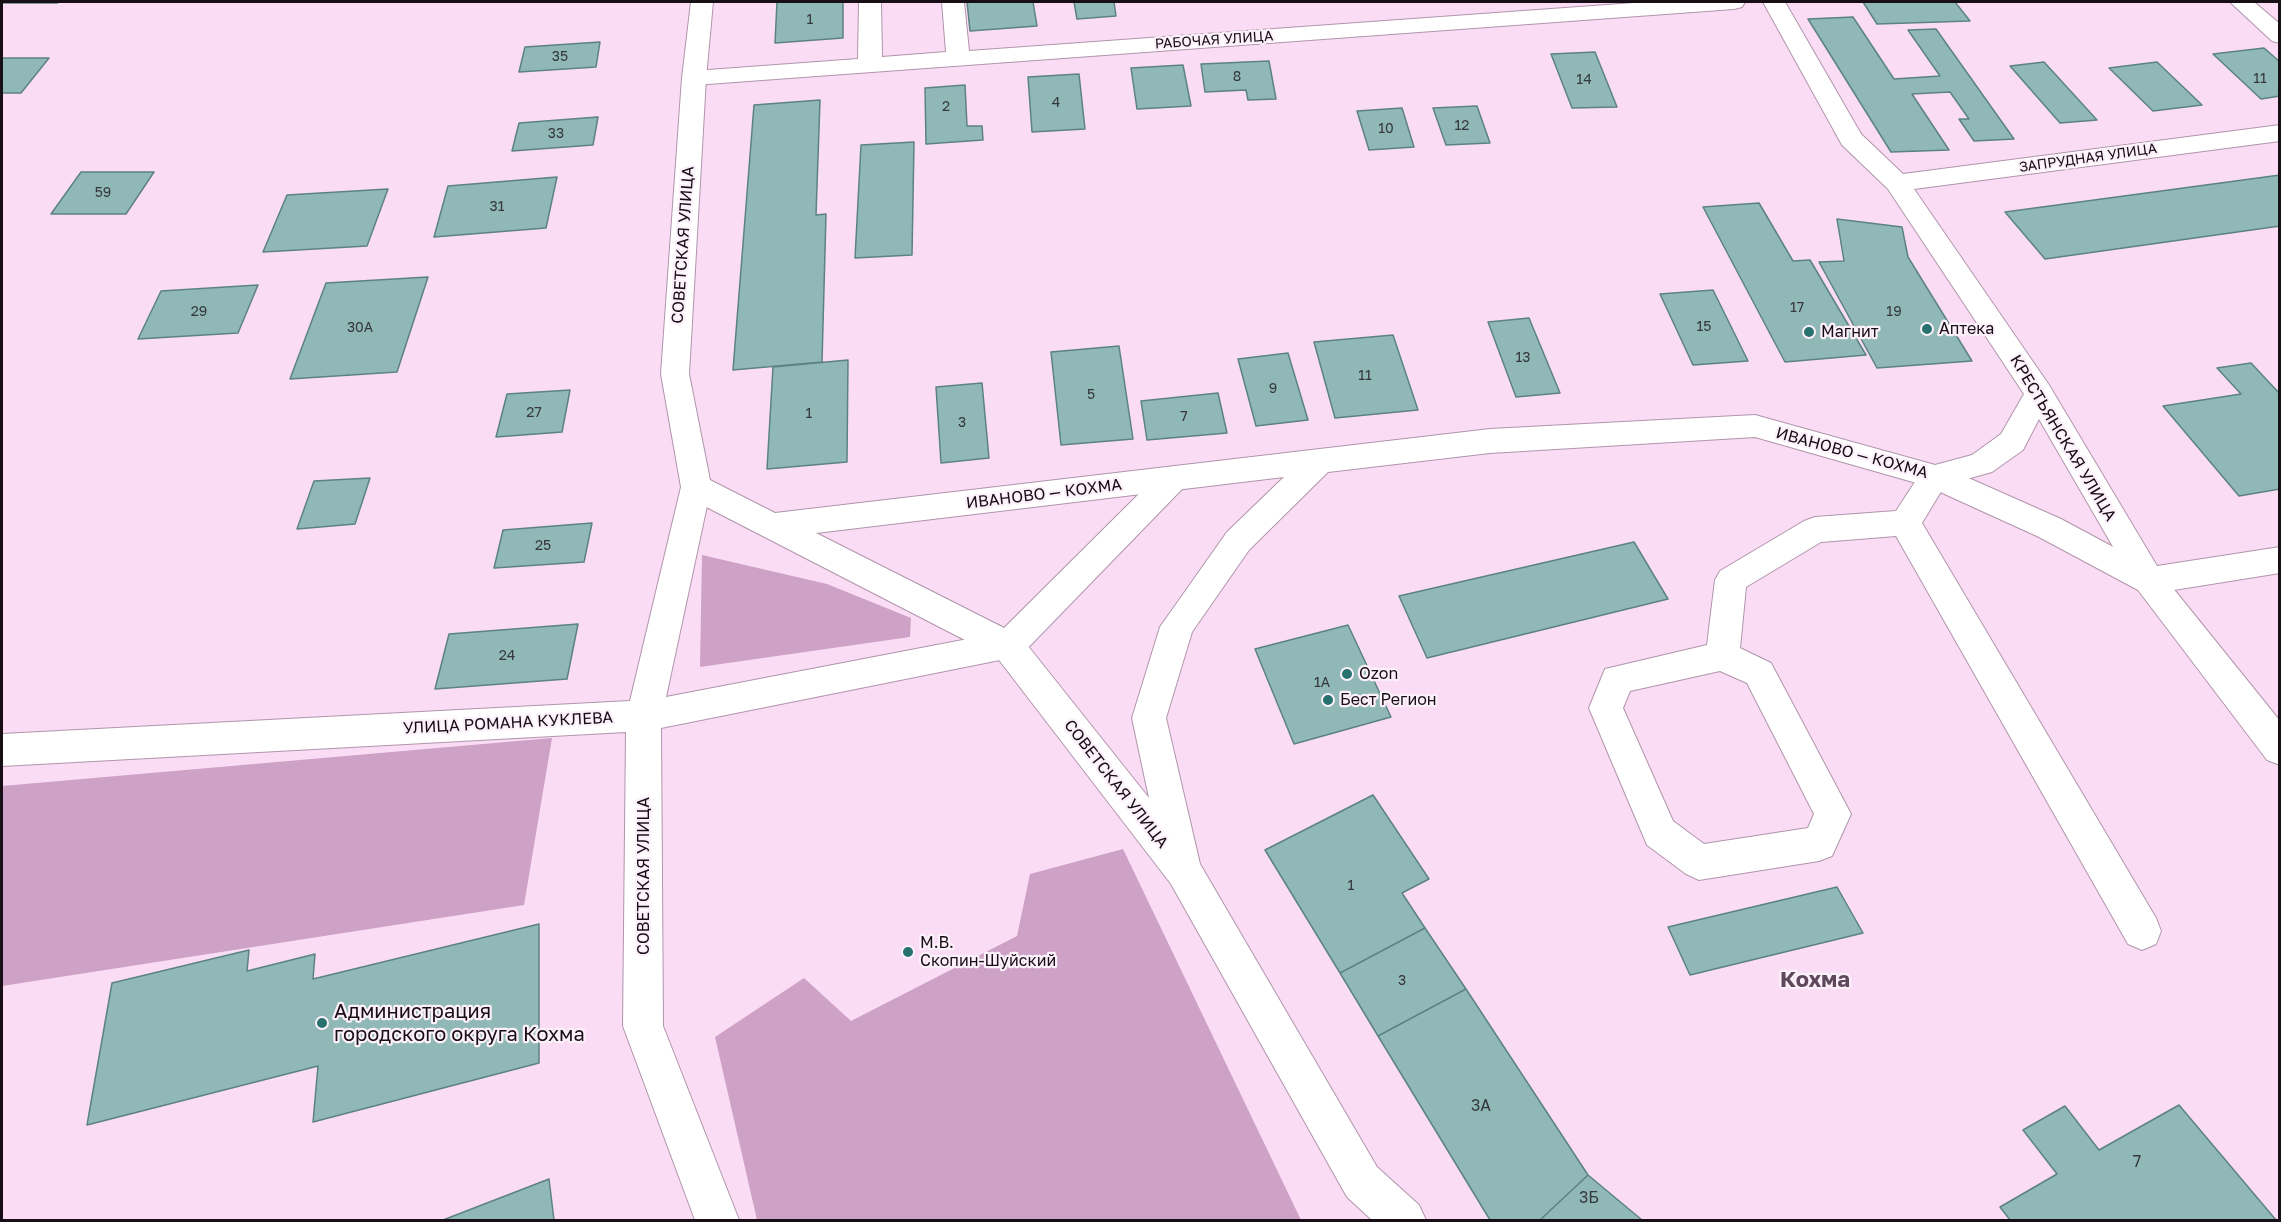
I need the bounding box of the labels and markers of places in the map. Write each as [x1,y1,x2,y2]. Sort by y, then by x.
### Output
place label: Аптека [1939,319,1994,339]
place label: Магнит [1821,322,1879,342]
marker: Аптека [1920,322,1934,336]
marker: Магнит [1802,325,1816,339]
place label: Ozon [1359,664,1398,684]
marker: Ozon [1340,667,1354,681]
place label: Бест Регион [1340,690,1437,710]
marker: Бест Регион [1321,693,1335,707]
place label: М.В. Скопин-Шуйский [920,933,1056,971]
marker: М.В. Скопин-Шуйский [901,945,915,959]
place label: Администрация городского округа Кохма [334,1000,585,1047]
marker: Администрация городского округа Кохма [315,1016,329,1030]

